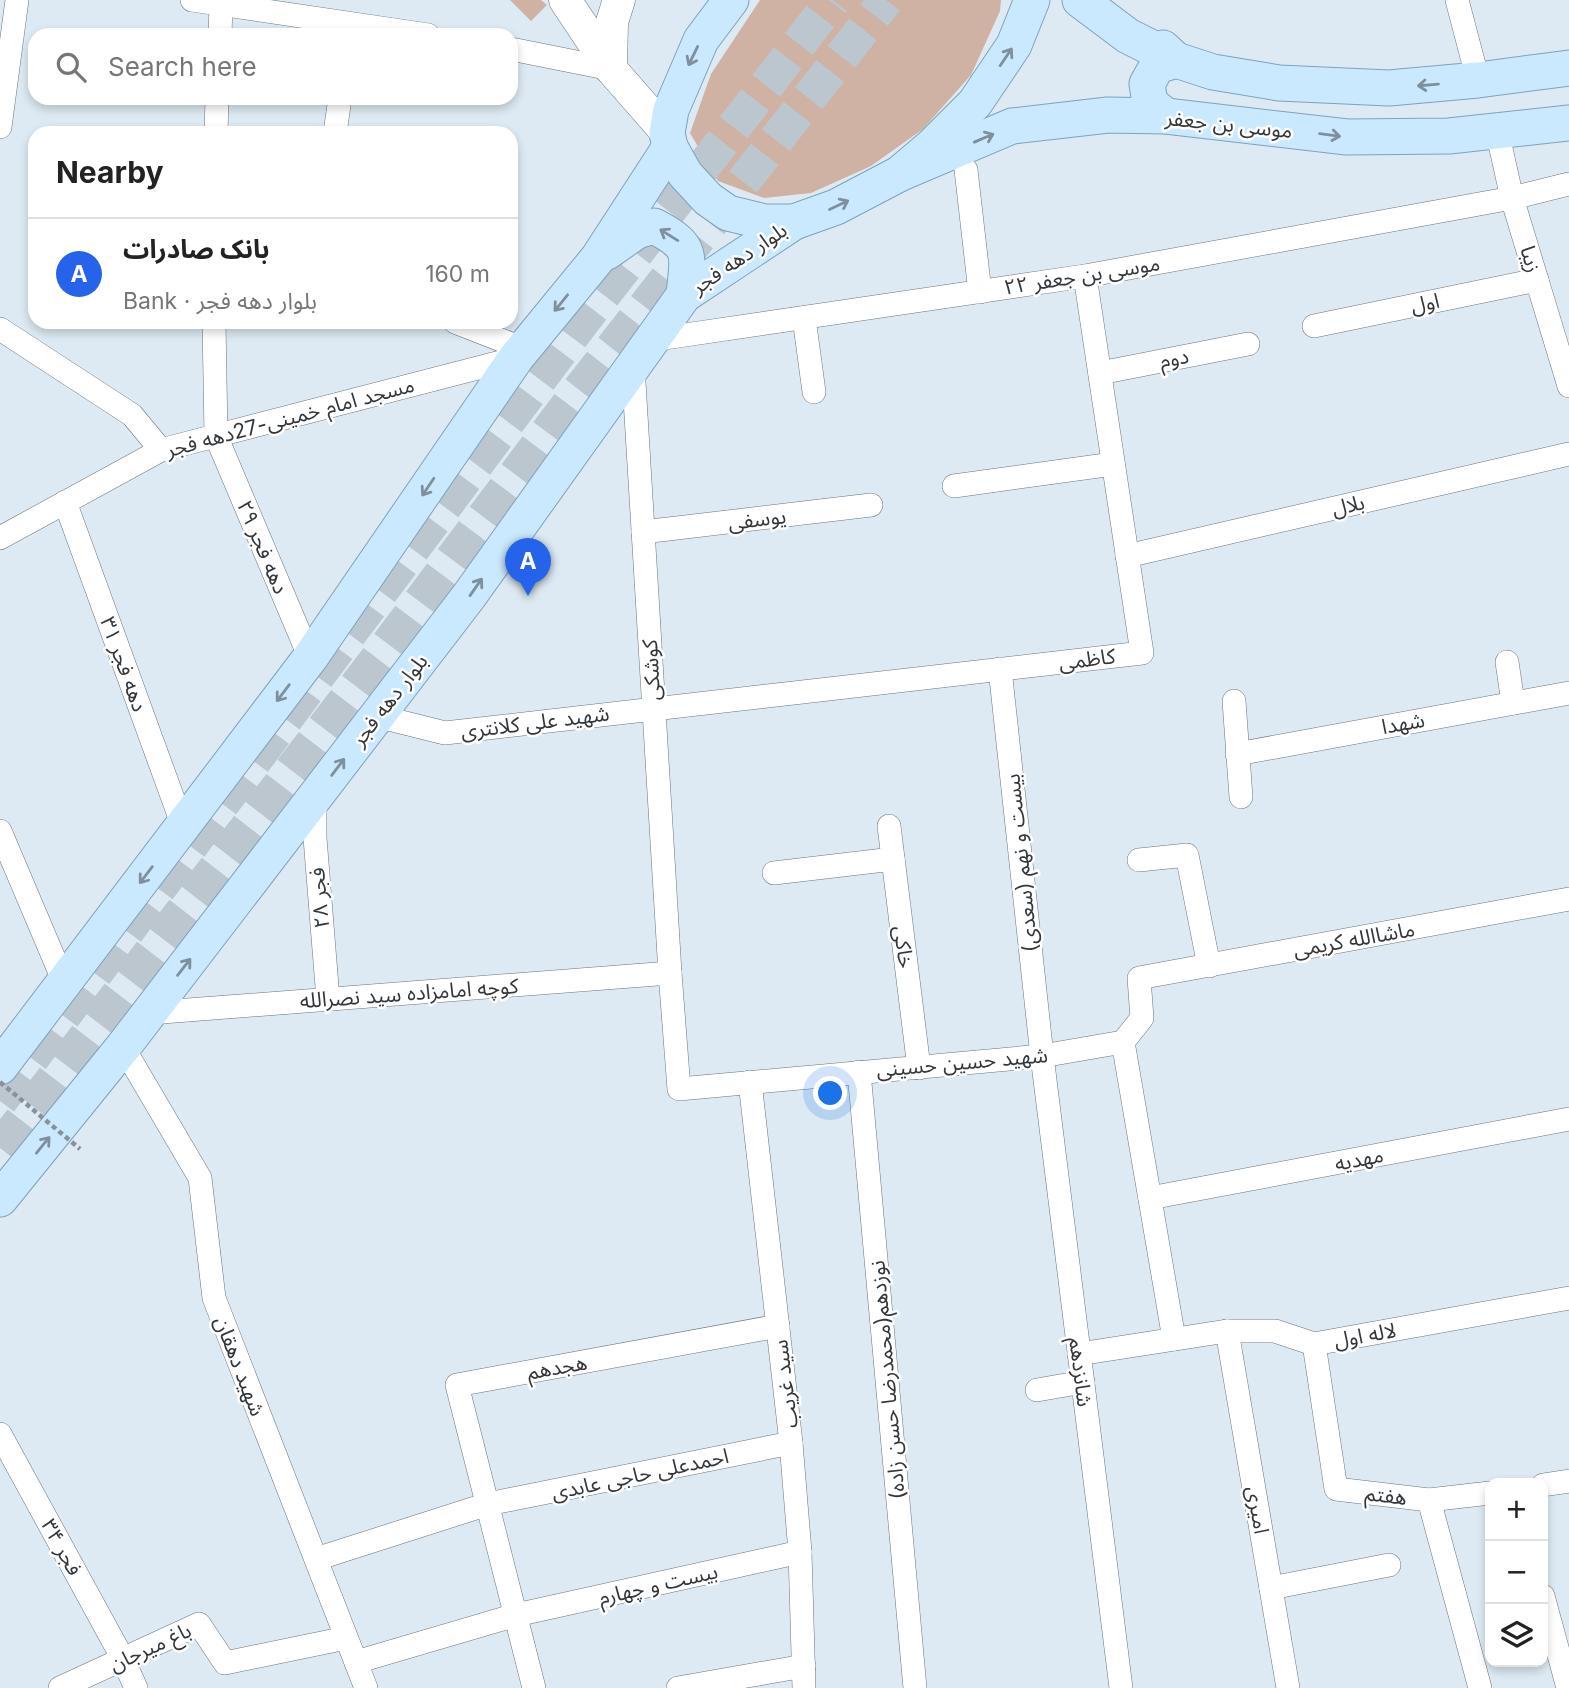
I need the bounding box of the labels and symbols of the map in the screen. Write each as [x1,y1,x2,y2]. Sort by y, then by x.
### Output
one-way arrow [686,45,700,66]
one-way arrow [999,48,1014,67]
one-way arrow [1417,79,1440,92]
street label: موسی بن جعفر [1163,105,1294,143]
one-way arrow [1318,129,1341,142]
one-way arrow [973,131,994,144]
one-way arrow [828,197,849,211]
street label: بلوار دهه فجر [686,217,791,300]
one-way arrow [659,228,679,242]
street label: زیبا [1515,243,1547,275]
street label: موسی بن جعفر ۲۲ [1002,250,1162,300]
street label: اول [1408,288,1442,318]
one-way arrow [553,294,569,312]
street label: دوم [1157,343,1192,377]
street label: مسجد امام خمینی-27دهه فجر [162,372,418,466]
one-way arrow [421,477,435,496]
street label: بلال [1329,489,1367,521]
street label: دهه فجر ۲۹ [232,496,294,598]
street label: یوسفی [726,503,788,535]
pin: A [505,538,551,596]
one-way arrow [469,578,483,597]
street label: دهه فجر ۳۱ [95,613,153,715]
street label: کوشکی [637,638,665,701]
street label: کاظمی [1057,643,1117,675]
street label: بلوار دهه فجر [345,649,433,752]
one-way arrow [276,684,291,702]
street label: شهید علی کلانتری [459,700,611,744]
street label: شهدا [1380,707,1426,739]
one-way arrow [330,759,345,777]
street label: بیست و نهم (سعدی) [999,772,1046,953]
one-way arrow [138,865,153,884]
street label: فجر ۲۸ [304,867,334,929]
street label: ماشاالله کریمی [1291,916,1417,962]
street label: خاکی [889,924,919,970]
one-way arrow [177,958,191,977]
street label: کوچه امامزاده سید نصرالله [299,973,520,1014]
street label: شهید حسین حسینی [875,1042,1049,1082]
your location [813,1076,847,1110]
one-way arrow [35,1137,50,1155]
street label: مهدیه [1332,1142,1386,1176]
street label: نوزدهم(محمدرضا حسن زاده) [864,1259,913,1501]
street label: شهید دهقان [210,1313,270,1419]
street label: لاله اول [1332,1317,1398,1353]
street label: شانزدهم [1061,1336,1098,1409]
street label: سید غریب [767,1338,803,1430]
street label: هجدهم [525,1349,589,1388]
street label: احمدعلی حاجی عابدی [549,1443,731,1505]
street label: هفتم [1363,1480,1408,1513]
street label: امیری [1242,1484,1274,1536]
street label: فجر ۳۴ [36,1514,88,1580]
street label: بیست و چهارم [596,1558,721,1614]
street label: باغ میرجان [105,1617,196,1680]

